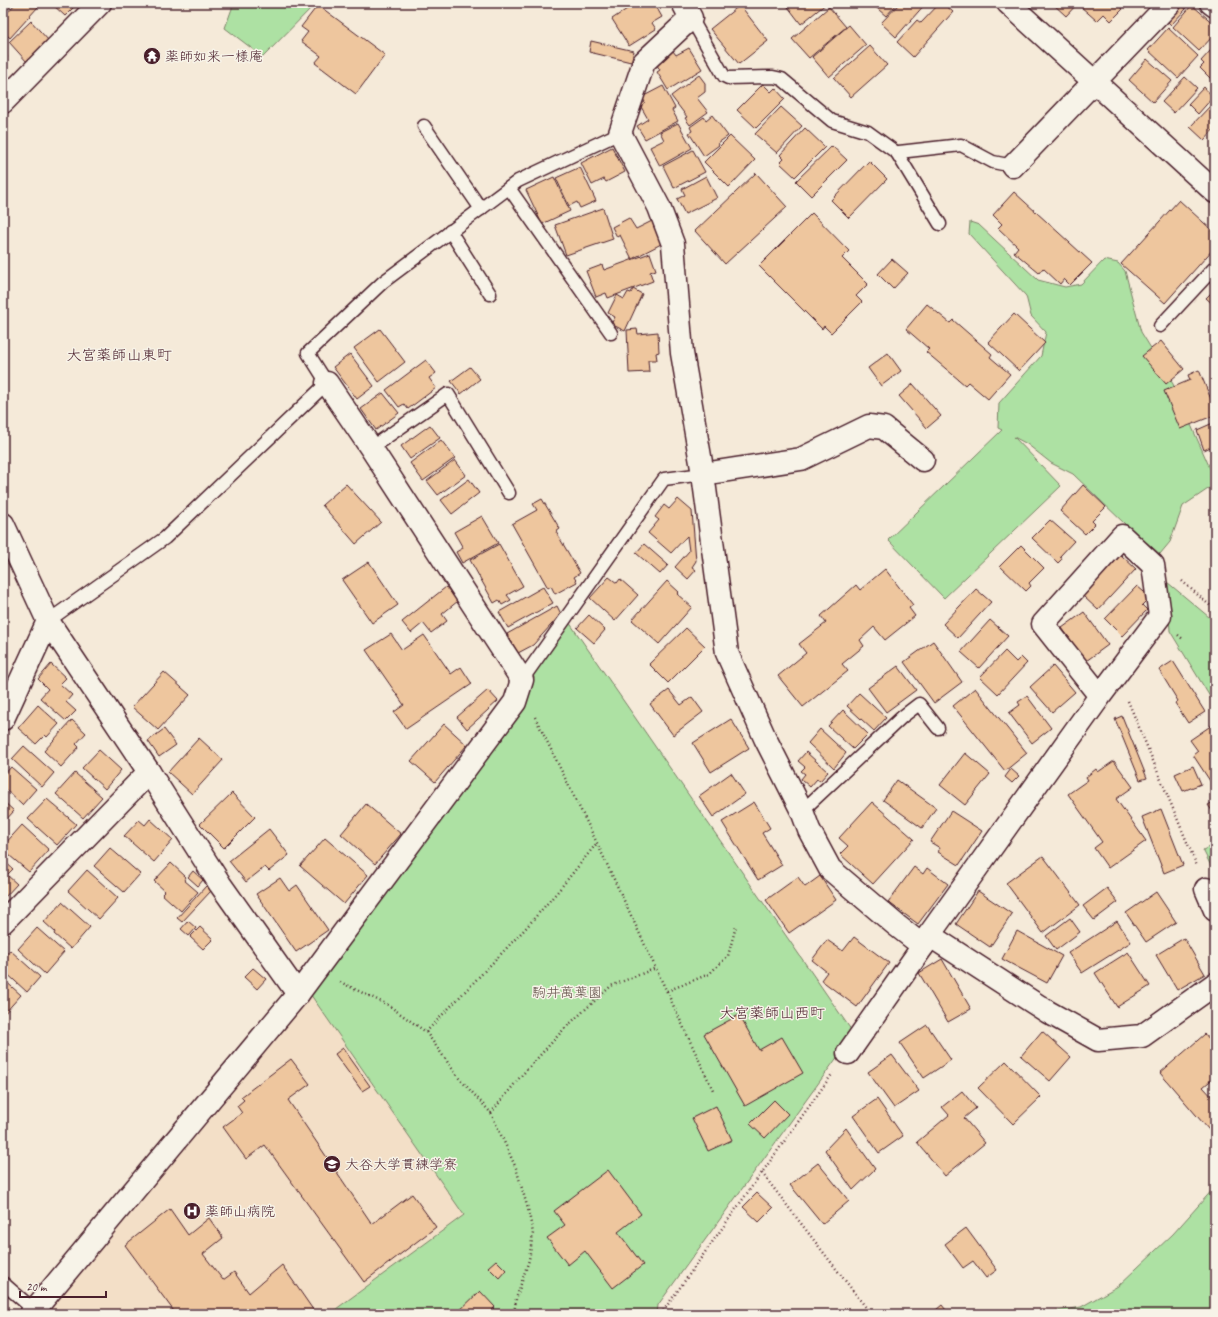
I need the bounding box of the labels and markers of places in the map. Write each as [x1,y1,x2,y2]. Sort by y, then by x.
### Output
temple icon: 薬師如来一様庵 [142,46,162,66]
place label: 薬師如来一様庵 [165,48,263,65]
school or university icon: 大谷大学貫練学寮 [322,1154,342,1174]
place label: 大谷大学貫練学寮 [345,1156,457,1173]
hospital icon: 薬師山病院 [182,1201,202,1221]
place label: 薬師山病院 [205,1203,275,1220]

